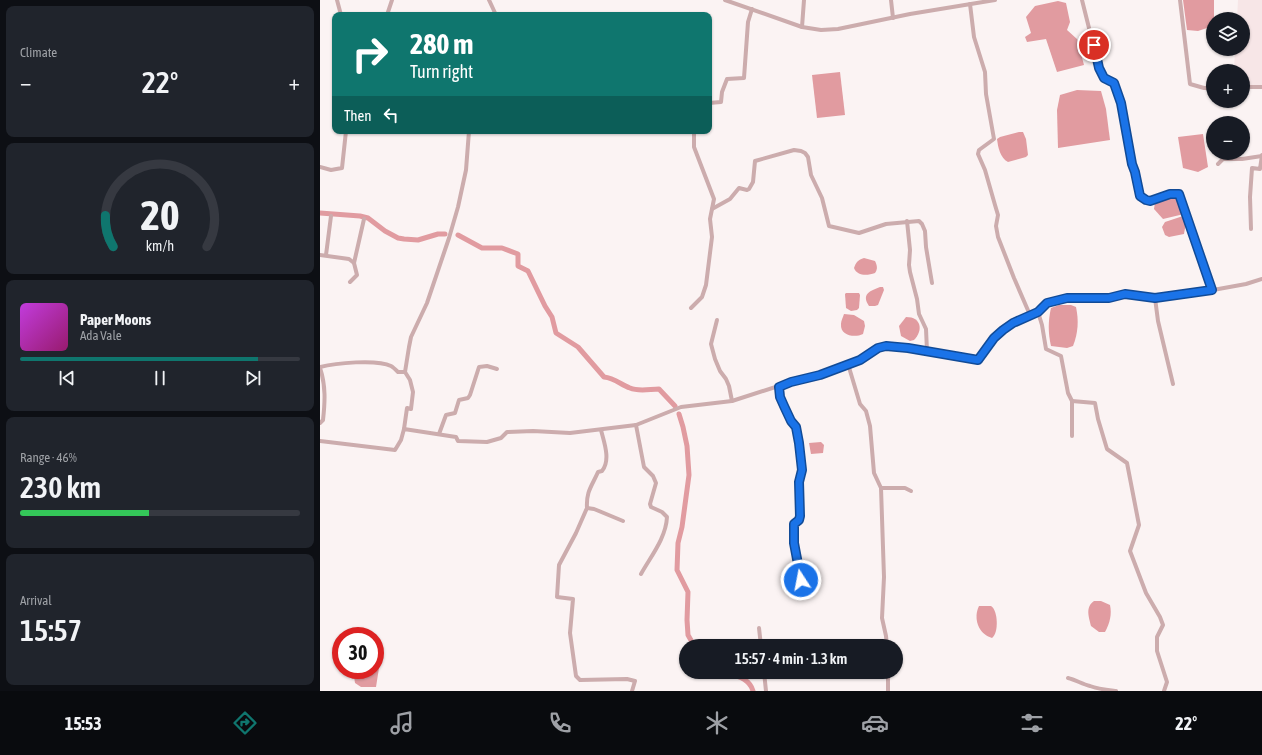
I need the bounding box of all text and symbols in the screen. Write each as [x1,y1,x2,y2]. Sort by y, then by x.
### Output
map controls [1206,12,1250,160]
button: layers [1206,12,1250,56]
icon: right [344,28,396,80]
text: 280 m [410,28,473,60]
pin [1077,28,1111,62]
icon: arrive [1083,34,1105,56]
text: Climate [20,45,57,60]
text: Turn right [410,61,473,82]
button: + [1206,64,1250,108]
text: 22° [142,65,178,99]
text: − [20,69,31,95]
text: + [289,69,300,95]
icon: left [380,104,402,126]
text: Then [344,107,372,124]
button: − [1206,116,1250,160]
text: 20 [140,190,180,238]
text: km/h [146,237,174,253]
text: Paper Moons [80,311,151,328]
text: Ada Vale [80,328,122,343]
icon: previous [56,367,78,389]
icon: pause [149,367,171,389]
icon: next [242,367,264,389]
text: Range · 46% [20,450,77,465]
text: 230 km [20,470,101,504]
position arrow [780,559,822,601]
text: Arrival [20,593,52,608]
text: 15:57 [20,613,82,647]
speed limit sign: 30 [332,627,384,679]
text: 15:57 · 4 min · 1.3 km [735,650,847,667]
icon: directions [231,709,259,737]
icon: music [388,709,416,737]
icon: phone [546,709,574,737]
icon: climate [703,709,731,737]
icon: car [861,709,889,737]
icon: filters [1018,709,1046,737]
text: 15:53 [65,713,102,734]
text: 22° [1175,713,1197,734]

